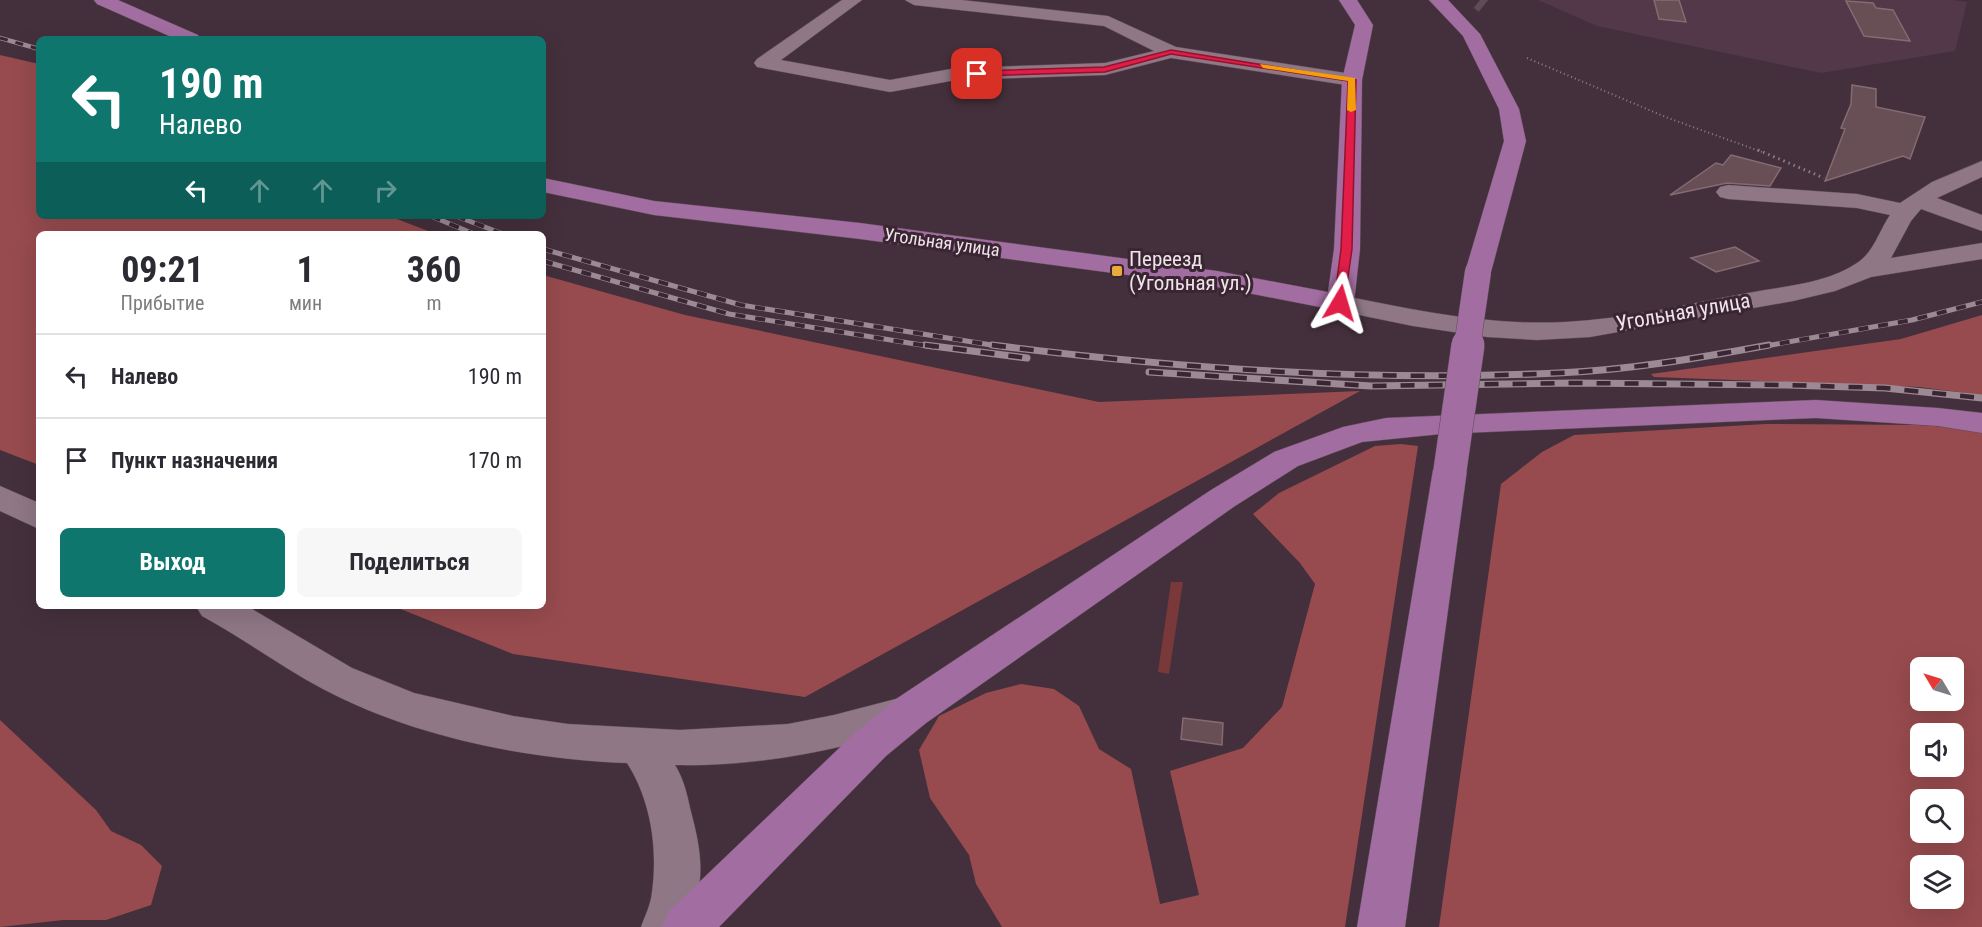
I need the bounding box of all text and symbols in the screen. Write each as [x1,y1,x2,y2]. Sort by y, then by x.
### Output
pin [951,48,1002,99]
icon: arrive [960,57,993,90]
text: 190 m [159,59,264,108]
icon: left [60,60,138,138]
text: Налево [159,109,242,141]
icon: left [180,174,213,207]
icon: ahead [243,174,276,207]
icon: ahead [306,174,339,207]
icon: right [369,174,402,207]
street label: Угольная улица [883,224,1001,260]
place label: Переезд (Угольная ул.) [1129,247,1252,295]
text: 09:21 [121,249,204,291]
text: 1 [296,249,315,291]
text: 360 [407,249,461,291]
marker: Переезд (Угольная ул.) [1110,264,1124,278]
position arrow [1308,271,1372,335]
street label: Угольная улица [1614,288,1752,336]
text: Прибытие [121,291,204,315]
text: мин [289,291,322,315]
text: m [427,291,442,315]
icon: left [60,360,93,393]
text: Налево [111,364,178,389]
text: 190 m [468,364,522,389]
icon: arrive [60,444,93,477]
text: Пункт назначения [111,448,278,473]
text: 170 m [468,448,522,473]
button: Выход [60,528,285,597]
button: Поделиться [297,528,522,597]
north arrow [1910,657,1964,711]
map controls [1910,657,1964,909]
button: sound [1910,723,1964,777]
button: search [1910,789,1964,843]
button: layers [1910,855,1964,909]

